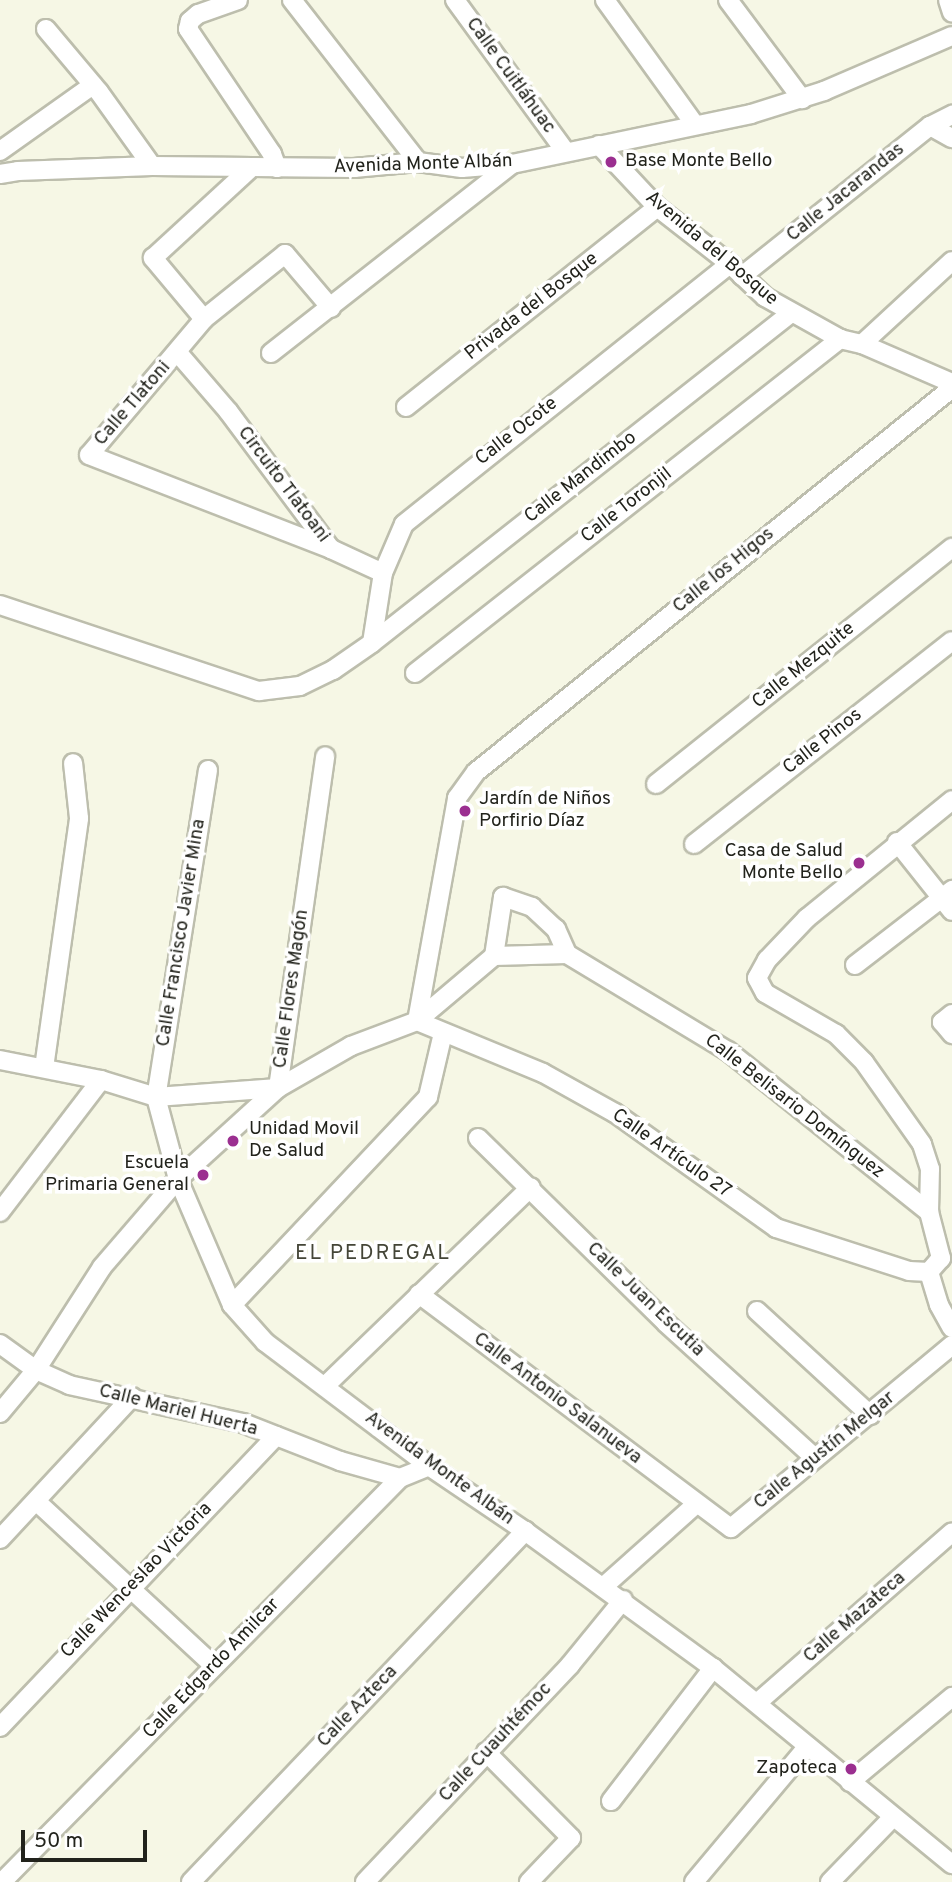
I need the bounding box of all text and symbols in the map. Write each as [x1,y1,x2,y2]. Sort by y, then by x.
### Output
street label: Calle Cuitláhuac [460,14,560,138]
street label: Calle Jacarandas [783,139,909,247]
street label: Avenida Monte Albán [333,150,513,180]
place label: Base Monte Bello [625,151,772,173]
marker: Base Monte Bello [603,154,619,170]
street label: Avenida del Bosque [640,187,782,311]
street label: Privada del Bosque [461,248,603,366]
street label: Calle Tlatoni [90,357,176,451]
street label: Calle Ocote [471,393,563,471]
street label: Circuito Tlatoani [232,422,334,548]
street label: Calle Mandimbo [520,427,642,529]
street label: Calle Toronjil [577,463,677,549]
street label: Calle los Higos [669,523,779,619]
street label: Calle Mezquite [748,618,860,714]
street label: Calle Pinos [779,704,867,780]
place label: Jardín de Niños Porfirio Díaz [479,789,611,833]
marker: Jardín de Niños Porfirio Díaz [457,803,473,819]
street label: Calle Francisco Javier Mina [153,818,211,1048]
place label: Casa de Salud Monte Bello [725,841,843,885]
marker: Casa de Salud Monte Bello [849,853,869,873]
street label: Calle Flores Magón [270,908,314,1070]
street label: Calle Belisario Domínguez [700,1030,888,1184]
street label: Calle Artículo 27 [607,1104,735,1204]
place label: Unidad Movil De Salud [249,1119,359,1163]
marker: Unidad Movil De Salud [223,1131,243,1151]
place label: Escuela Primaria General [45,1153,189,1197]
marker: Escuela Primaria General [195,1167,211,1183]
street label: Calle Juan Escutia [581,1238,709,1362]
district label: EL PEDREGAL [296,1241,450,1267]
street label: Calle Antonio Salanueva [468,1328,646,1470]
street label: Calle Mariel Huerta [96,1380,260,1442]
street label: Calle Agustín Melgar [749,1387,901,1515]
street label: Avenida Monte Albán [360,1407,518,1531]
street label: Calle Wenceslao Victoria [56,1498,218,1664]
street label: Calle Mazateca [799,1567,911,1669]
street label: Calle Edgardo Amilcar [139,1594,285,1744]
street label: Calle Azteca [313,1661,403,1753]
street label: Calle Cuauhtémoc [435,1678,557,1808]
place label: Zapoteca [756,1758,837,1780]
marker: Zapoteca [843,1761,859,1777]
scale bar [24,1815,150,1859]
text: 50 m [34,1828,83,1855]

